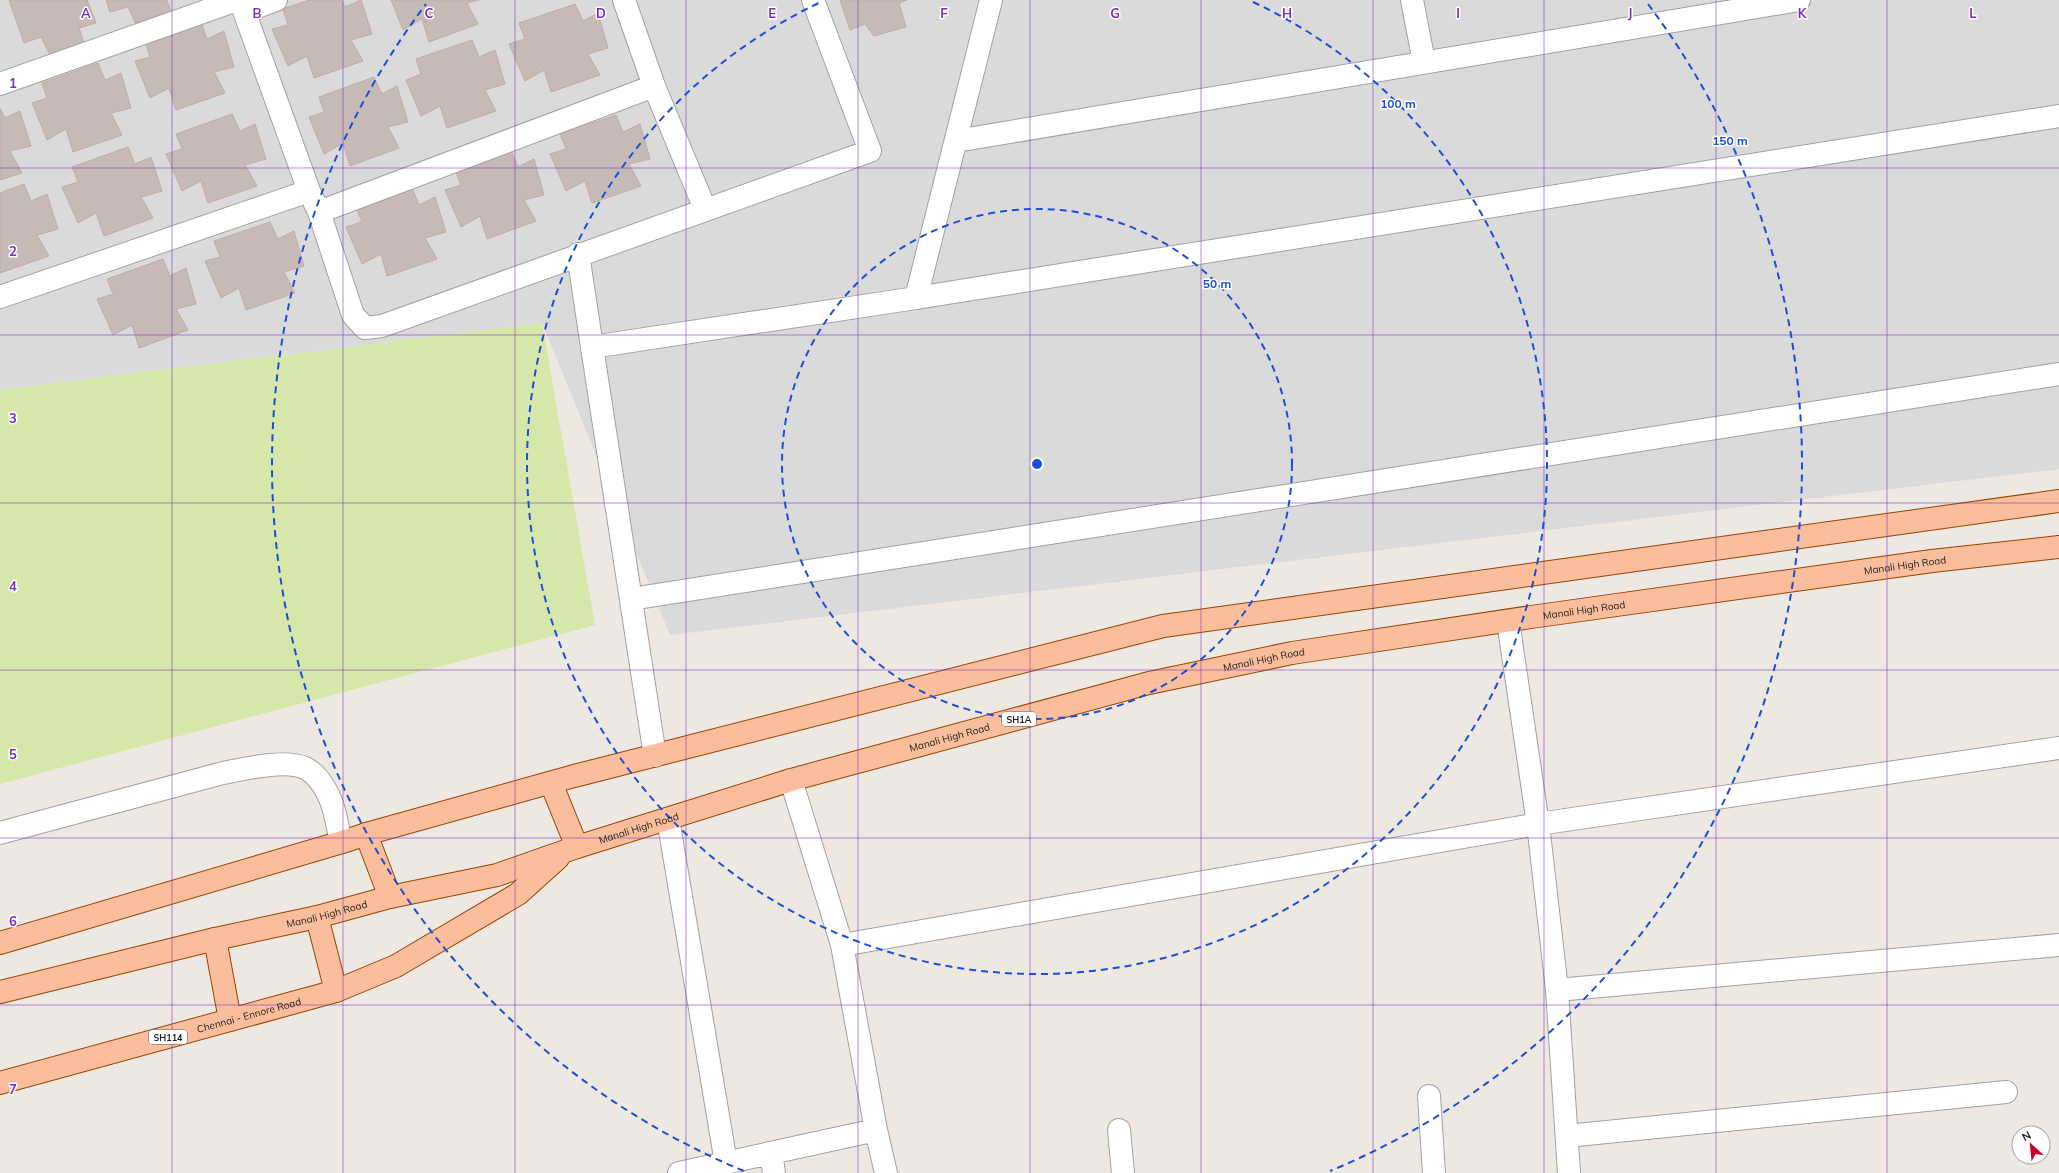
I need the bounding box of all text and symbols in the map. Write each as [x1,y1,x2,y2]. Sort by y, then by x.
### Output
text: A [81,5,91,21]
text: B [253,5,262,21]
text: C [425,5,434,21]
text: D [596,5,606,21]
text: E [768,5,776,21]
text: F [940,5,948,21]
text: G [1110,5,1120,21]
text: H [1282,5,1292,21]
text: I [1456,5,1460,21]
text: J [1628,5,1632,21]
text: K [1798,5,1808,21]
text: L [1969,5,1977,21]
text: 1 [9,75,17,91]
text: 100 m [1380,96,1416,111]
text: 150 m [1712,133,1748,148]
text: 2 [9,243,17,259]
text: 50 m [1203,276,1231,291]
text: 3 [9,410,17,426]
centre of rings [1030,457,1044,471]
street label: Manali High Road [1863,553,1947,577]
text: 4 [9,578,17,594]
street label: Manali High Road [1542,597,1626,622]
street label: Manali High Road [1222,645,1306,674]
road number: SH1A [1002,712,1036,726]
street label: Manali High Road [908,720,991,754]
text: 5 [9,746,17,762]
street label: Manali High Road [597,809,680,846]
street label: Manali High Road [285,897,369,930]
text: 6 [9,913,17,929]
street label: Chennai - Ennore Road [195,994,302,1035]
road number: SH114 [149,1030,187,1044]
text: 7 [9,1081,17,1097]
north arrow [2011,1125,2051,1165]
text: N [2020,1128,2033,1144]

